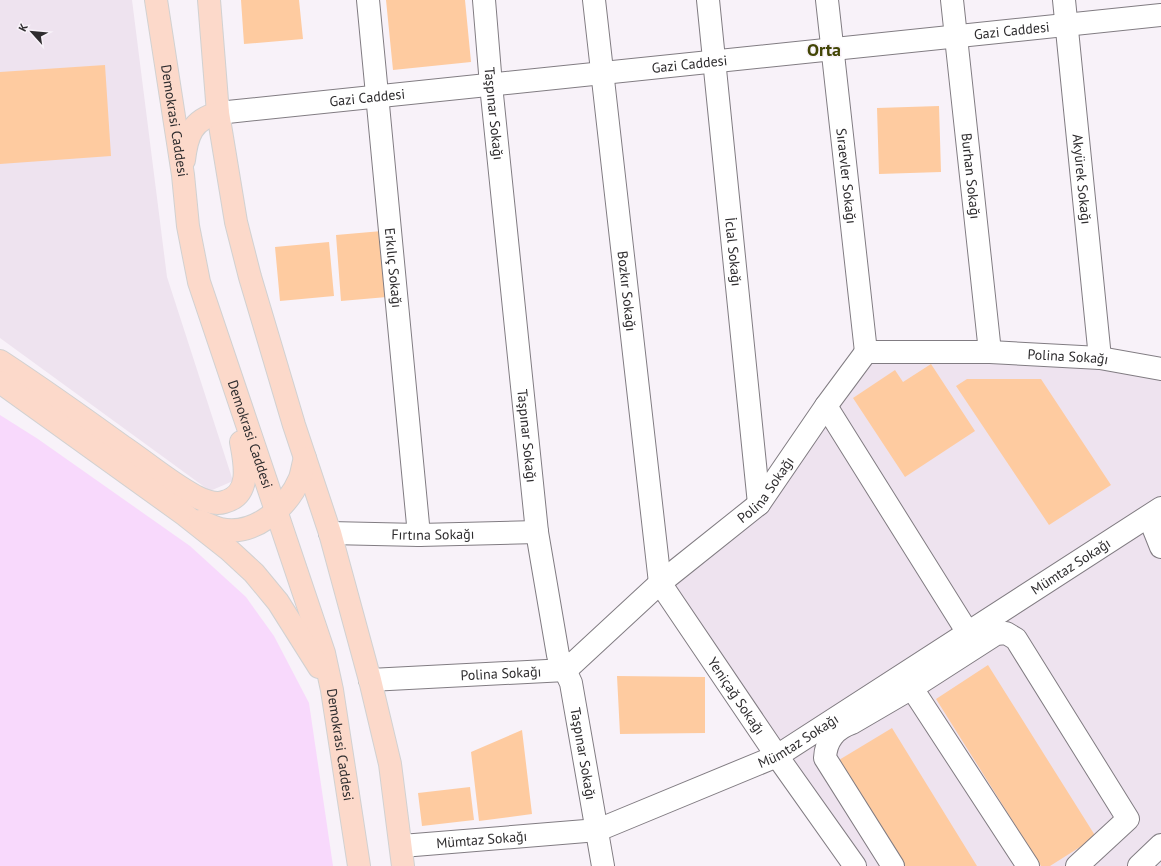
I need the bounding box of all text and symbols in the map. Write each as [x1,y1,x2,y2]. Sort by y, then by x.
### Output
north arrow [12,12,52,52]
street label: Gazi Caddesi [973,18,1050,43]
text: K [15,21,31,34]
district label: Orta [807,38,841,61]
street label: Gazi Caddesi [651,51,728,77]
street label: Demokrasi Caddesi [157,63,192,178]
street label: Taşpınar Sokağı [481,66,508,161]
street label: Gazi Caddesi [329,85,406,110]
street label: Sıraevler Sokağı [832,127,861,225]
street label: Burhan Sokağı [957,132,985,220]
street label: Akyürek Sokağı [1069,133,1096,225]
street label: İclal Sokağı [721,216,746,287]
street label: Erkılıç Sokağı [381,227,406,309]
street label: Bozkır Sokağı [613,250,640,332]
street label: Polina Sokağı [1027,345,1110,368]
street label: Demokrasi Caddesi [224,377,277,491]
street label: Taşpınar Sokağı [513,388,541,483]
street label: Polina Sokağı [733,453,798,527]
street label: Fırtına Sokağı [391,525,475,544]
street label: Mümtaz Sokağı [1028,534,1114,599]
street label: Yeniçağ Sokağı [704,654,769,738]
street label: Polina Sokağı [460,662,542,684]
street label: Demokrasi Caddesi [323,687,358,802]
street label: Taşpınar Sokağı [566,706,600,801]
street label: Mümtaz Sokağı [755,710,842,772]
street label: Mümtaz Sokağı [436,827,528,852]

